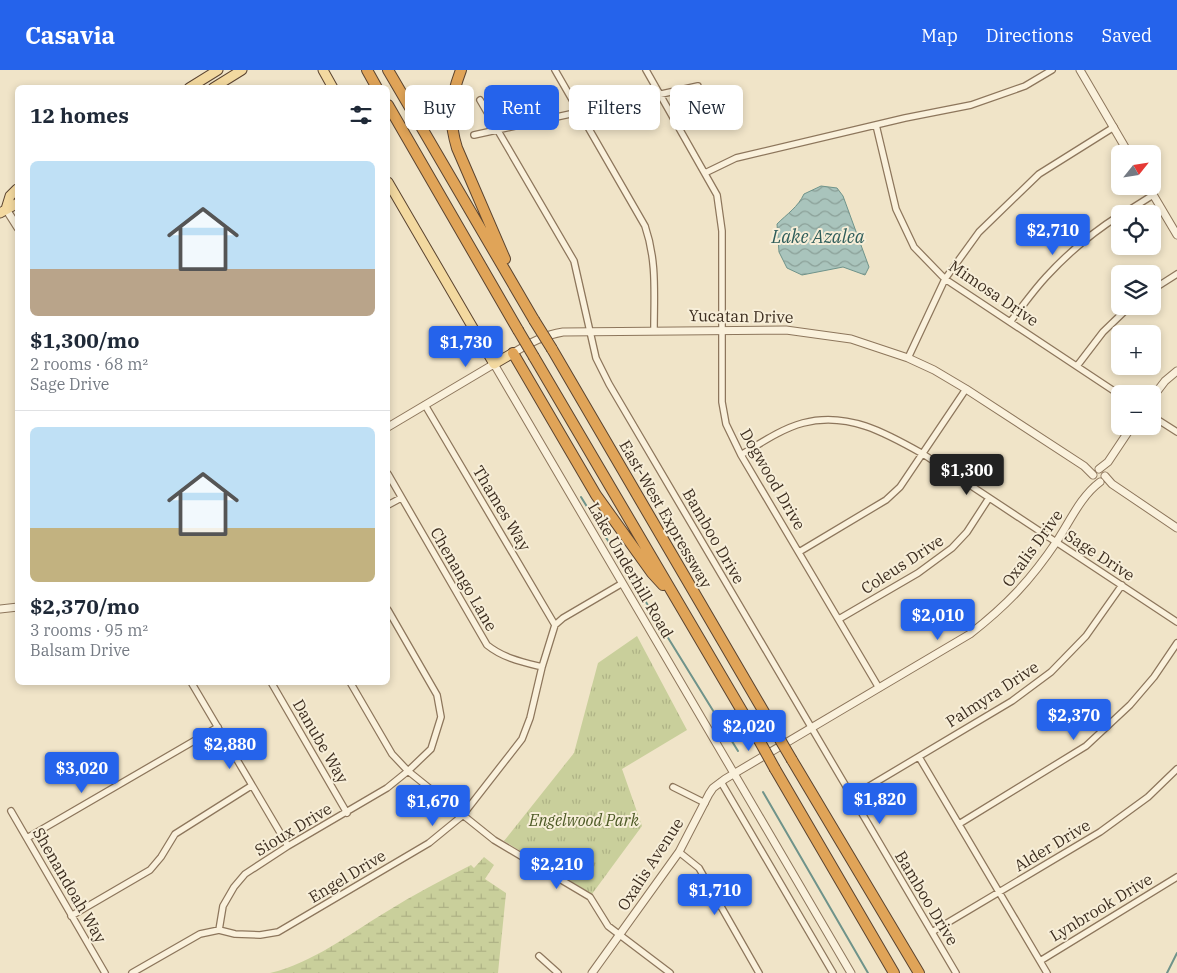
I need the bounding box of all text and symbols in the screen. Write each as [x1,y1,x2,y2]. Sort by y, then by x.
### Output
text: Casavia [25,19,115,51]
text: Map [921,24,958,47]
text: Directions [986,24,1074,47]
text: Saved [1102,24,1152,47]
chip: Buy [405,85,474,130]
chip: Rent [484,85,559,130]
chip: Filters [569,85,660,130]
chip: New [670,85,743,130]
text: 12 homes [30,101,129,129]
icon: filters [347,101,375,129]
north arrow [1111,145,1161,195]
map controls [1111,145,1161,435]
icon: home [158,194,248,284]
button: locate [1111,205,1161,255]
pin: $2,710 [1012,214,1094,256]
text: $2,710 [1027,220,1079,240]
water label: Lake Azalea [770,225,865,248]
street label: Mimosa Drive [945,256,1043,330]
button: layers [1111,265,1161,315]
street label: Yucatan Drive [688,305,794,327]
button: + [1111,325,1161,375]
text: $1,300/mo [30,326,139,354]
pin: $1,730 [425,326,507,368]
text: $1,730 [440,332,492,352]
text: 2 rooms · 68 m² [30,354,148,374]
text: Sage Drive [30,374,109,394]
button: − [1111,385,1161,435]
street label: Dogwood Drive [736,425,810,533]
street label: East-West Expressway [615,436,717,592]
pin: $1,300 [926,454,1008,496]
icon: home [158,459,248,549]
text: $1,300 [941,460,993,480]
street label: Thames Way [469,462,536,555]
street label: Bamboo Drive [679,485,749,587]
street label: Lake Underhill Road [584,499,678,642]
street label: Oxalis Drive [997,505,1067,591]
street label: Chenango Lane [426,524,502,634]
street label: Sage Drive [1061,525,1139,585]
street label: Coleus Drive [857,530,947,598]
text: $2,370/mo [30,592,139,620]
pin: $2,010 [897,598,979,641]
text: $2,010 [912,605,964,625]
text: 3 rooms · 95 m² [30,620,148,640]
text: Balsam Drive [30,640,130,660]
street label: Palmyra Drive [942,657,1042,731]
street label: Danube Way [289,695,353,787]
pin: $2,370 [1033,698,1115,741]
text: $2,370 [1048,705,1100,725]
pin: $2,020 [708,710,790,752]
text: $2,020 [723,716,775,736]
pin: $2,880 [189,728,271,770]
text: $2,880 [204,734,256,754]
pin: $3,020 [41,752,123,794]
text: $3,020 [56,758,108,778]
pin: $1,820 [839,782,921,825]
pin: $1,670 [392,784,474,827]
text: $1,820 [854,789,906,809]
text: $1,670 [407,791,459,811]
street label: Sioux Drive [251,798,335,860]
park label: Engelwood Park [528,810,639,830]
street label: Oxalis Avenue [613,814,687,914]
street label: Alder Drive [1010,815,1094,875]
street label: Shenandoah Way [29,824,111,947]
street label: Engel Drive [305,845,389,907]
street label: Bamboo Drive [891,847,963,949]
pin: $2,210 [516,848,598,890]
text: $2,210 [531,854,583,874]
street label: Lynbrook Drive [1046,869,1156,945]
pin: $1,710 [674,874,756,916]
text: $1,710 [689,880,741,900]

